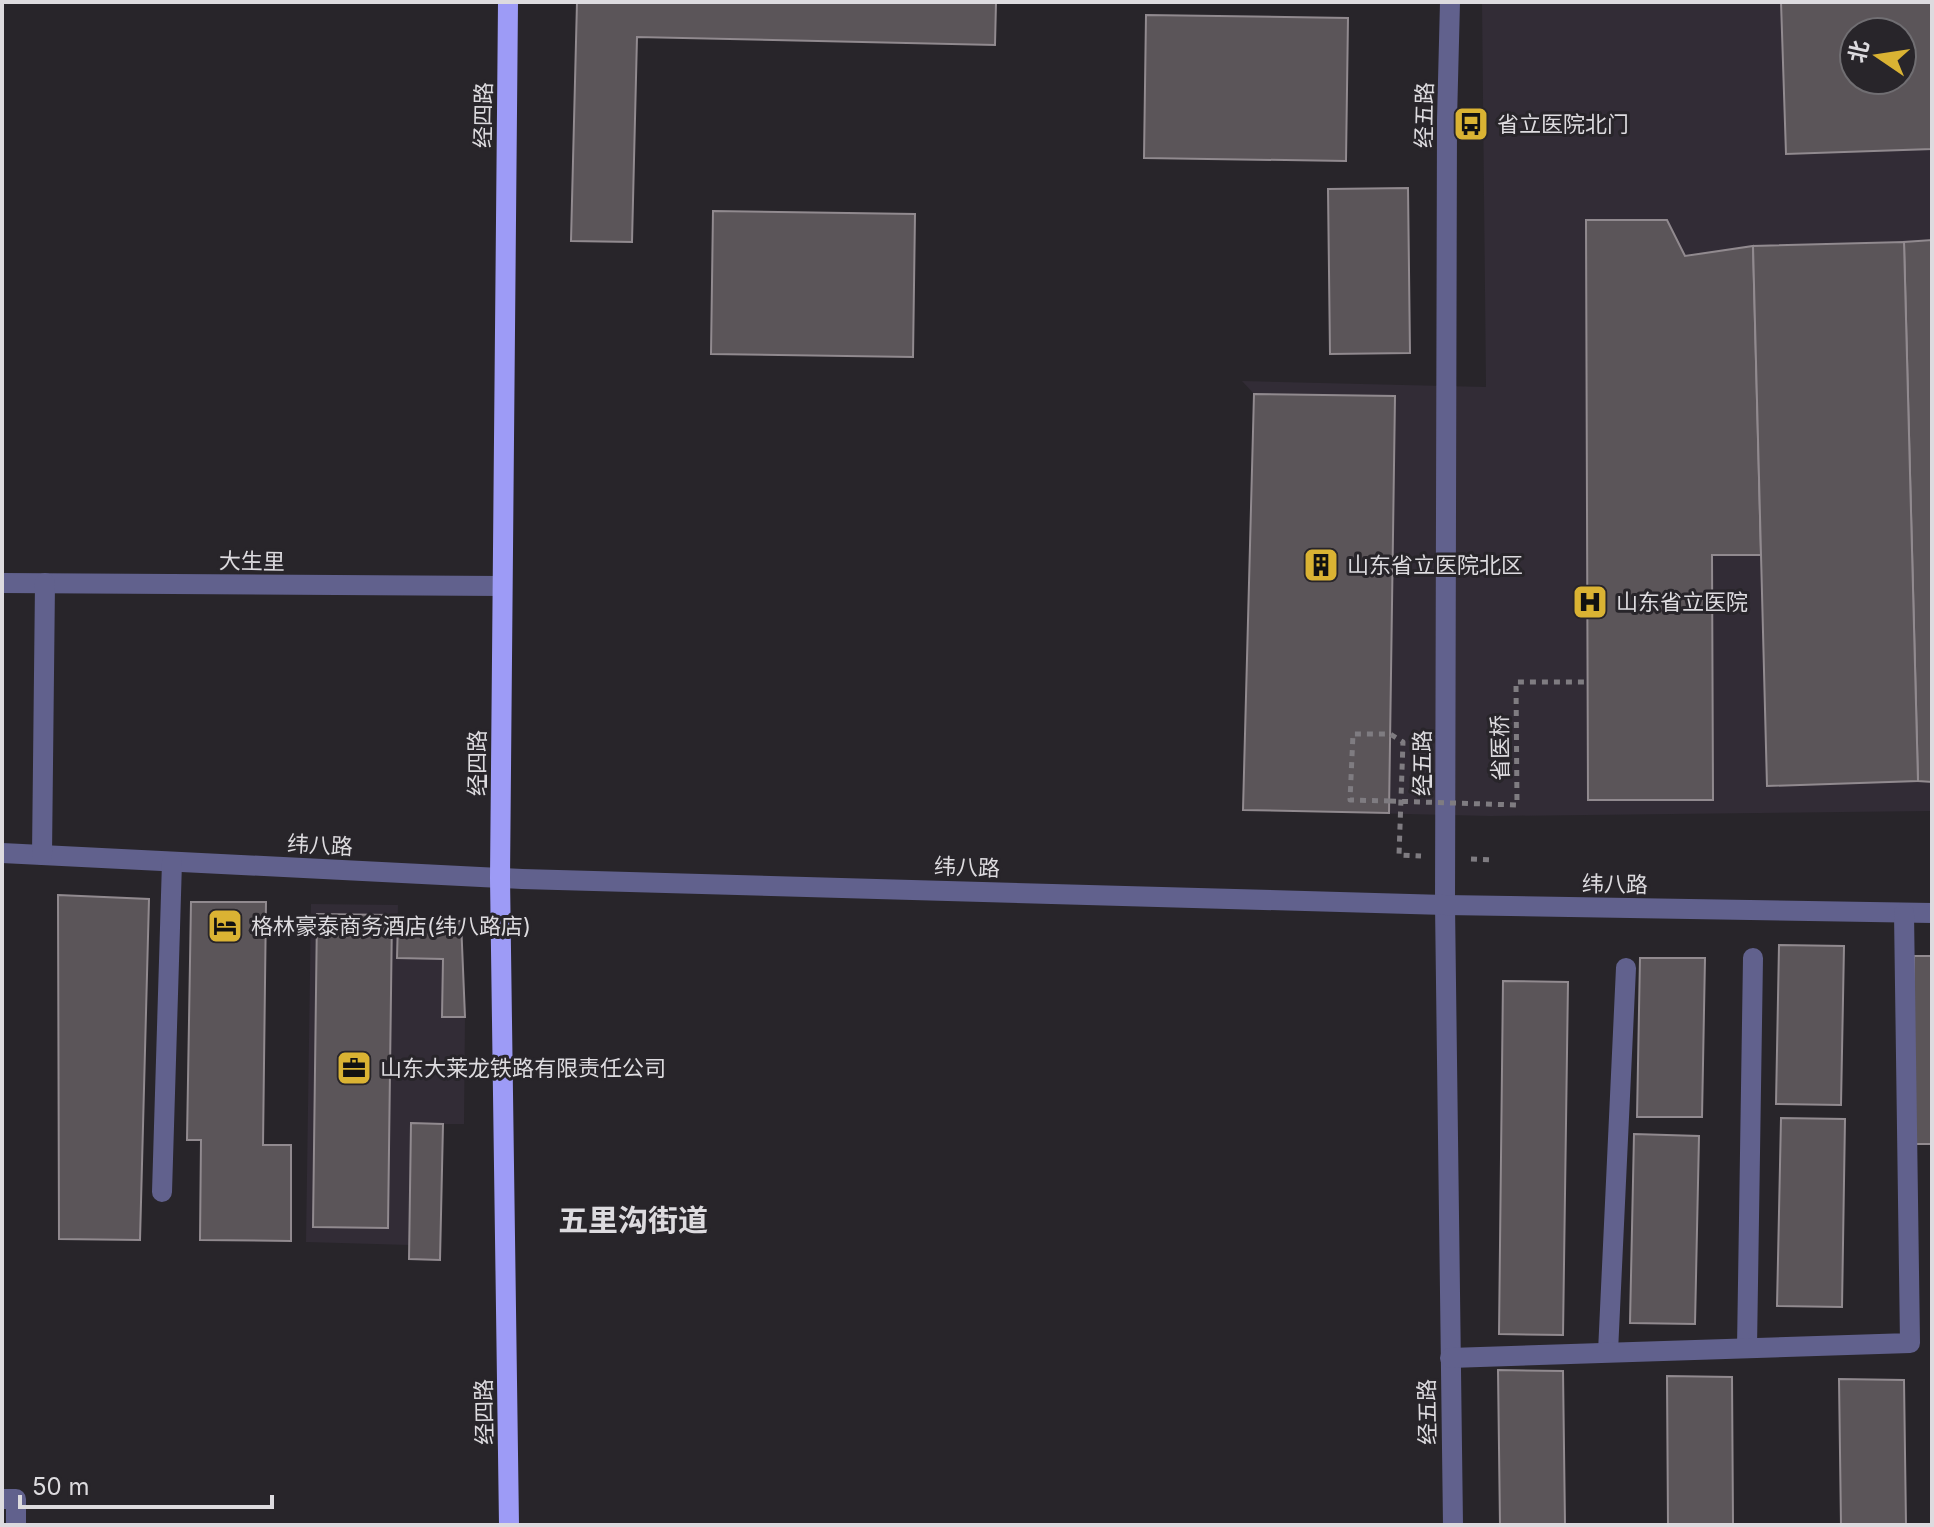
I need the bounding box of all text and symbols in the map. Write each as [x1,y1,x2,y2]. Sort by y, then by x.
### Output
north arrow [1838,16,1918,96]
text: 北 [1843,38,1874,65]
street label: 经四路 [469,82,497,148]
street label: 经五路 [1410,82,1438,148]
bus stop icon: 省立医院北门 [1452,105,1490,143]
place label: 省立医院北门 [1497,111,1629,137]
building icon: 山东省立医院北区 [1302,546,1340,584]
street label: 大生里 [219,547,285,575]
place label: 山东省立医院北区 [1347,552,1523,578]
hospital icon: 山东省立医院 [1571,583,1609,621]
place label: 山东省立医院 [1616,589,1748,615]
street label: 省医桥 [1486,715,1514,781]
street label: 经四路 [464,730,490,796]
street label: 经五路 [1409,730,1435,796]
street label: 纬八路 [286,830,354,860]
street label: 纬八路 [934,853,1000,881]
street label: 纬八路 [1582,870,1648,898]
hotel icon: 格林豪泰商务酒店(纬八路店) [206,907,244,945]
place label: 格林豪泰商务酒店(纬八路店) [251,913,531,939]
office icon: 山东大莱龙铁路有限责任公司 [335,1049,373,1087]
place label: 山东大莱龙铁路有限责任公司 [380,1055,666,1081]
district label: 五里沟街道 [558,1202,708,1238]
street label: 经四路 [470,1379,498,1445]
street label: 经五路 [1413,1379,1441,1445]
scale bar [20,1459,272,1509]
text: 50 m [32,1472,90,1501]

